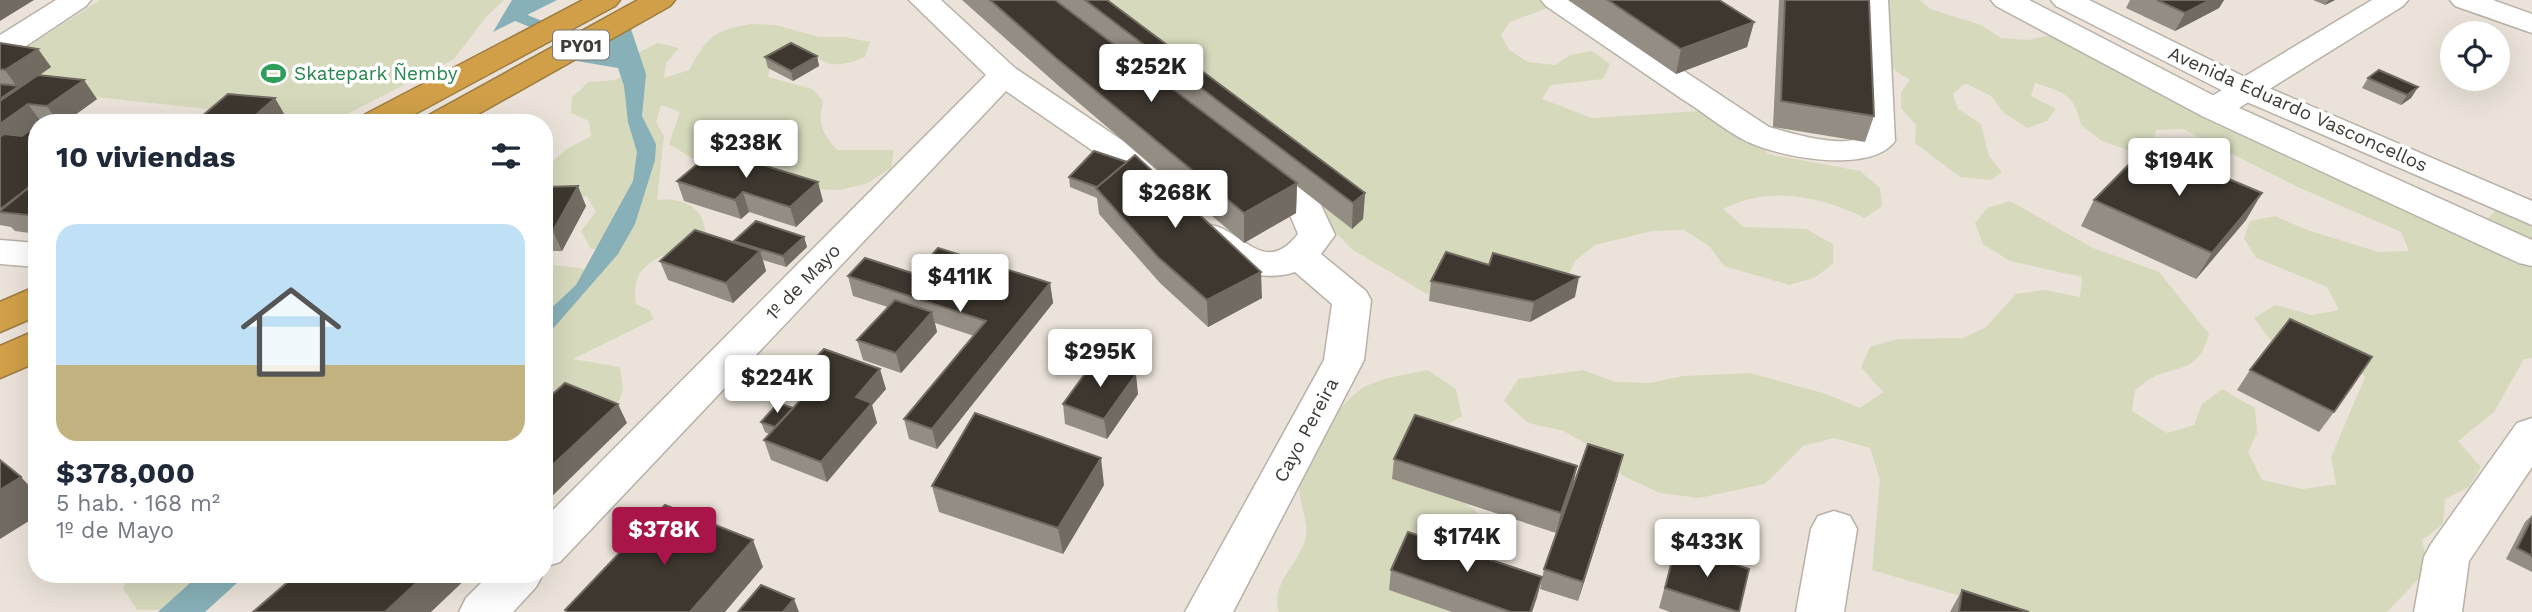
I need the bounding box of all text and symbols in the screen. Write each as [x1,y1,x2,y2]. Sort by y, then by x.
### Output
map controls [2440,21,2510,91]
button: locate [2440,21,2510,91]
road number: PY01 [553,31,609,60]
street label: Avenida Eduardo Vasconcellos [2165,41,2431,177]
pin: $252K [1102,44,1200,104]
text: $252K [1115,53,1187,80]
sports icon: Skatepark Ñemby [260,59,288,87]
place label: Skatepark Ñemby [294,62,458,85]
pin: $238K [697,120,795,180]
text: $238K [710,129,782,156]
icon: filters [487,137,525,175]
pin: $194K [2130,138,2228,198]
text: 10 viviendas [56,139,235,174]
text: $194K [2144,147,2214,174]
pin: $268K [1126,170,1224,230]
text: $268K [1139,179,1211,206]
street label: 1º de Mayo [761,239,845,325]
pin: $411K [911,254,1009,314]
text: $411K [928,263,992,290]
icon: home [228,269,354,395]
pin: $295K [1051,330,1149,389]
text: $295K [1064,338,1136,365]
pin: $224K [728,356,826,415]
text: $224K [741,364,813,391]
street label: Cayo Pereira [1269,374,1343,486]
text: $378,000 [56,455,195,490]
text: 5 hab. · 168 m² [56,490,220,517]
pin: $378K [615,508,713,567]
pin: $174K [1418,514,1516,574]
text: $378K [628,516,700,543]
text: 1º de Mayo [56,517,174,544]
pin: $433K [1658,520,1756,579]
text: $174K [1433,523,1501,550]
text: $433K [1671,528,1743,555]

